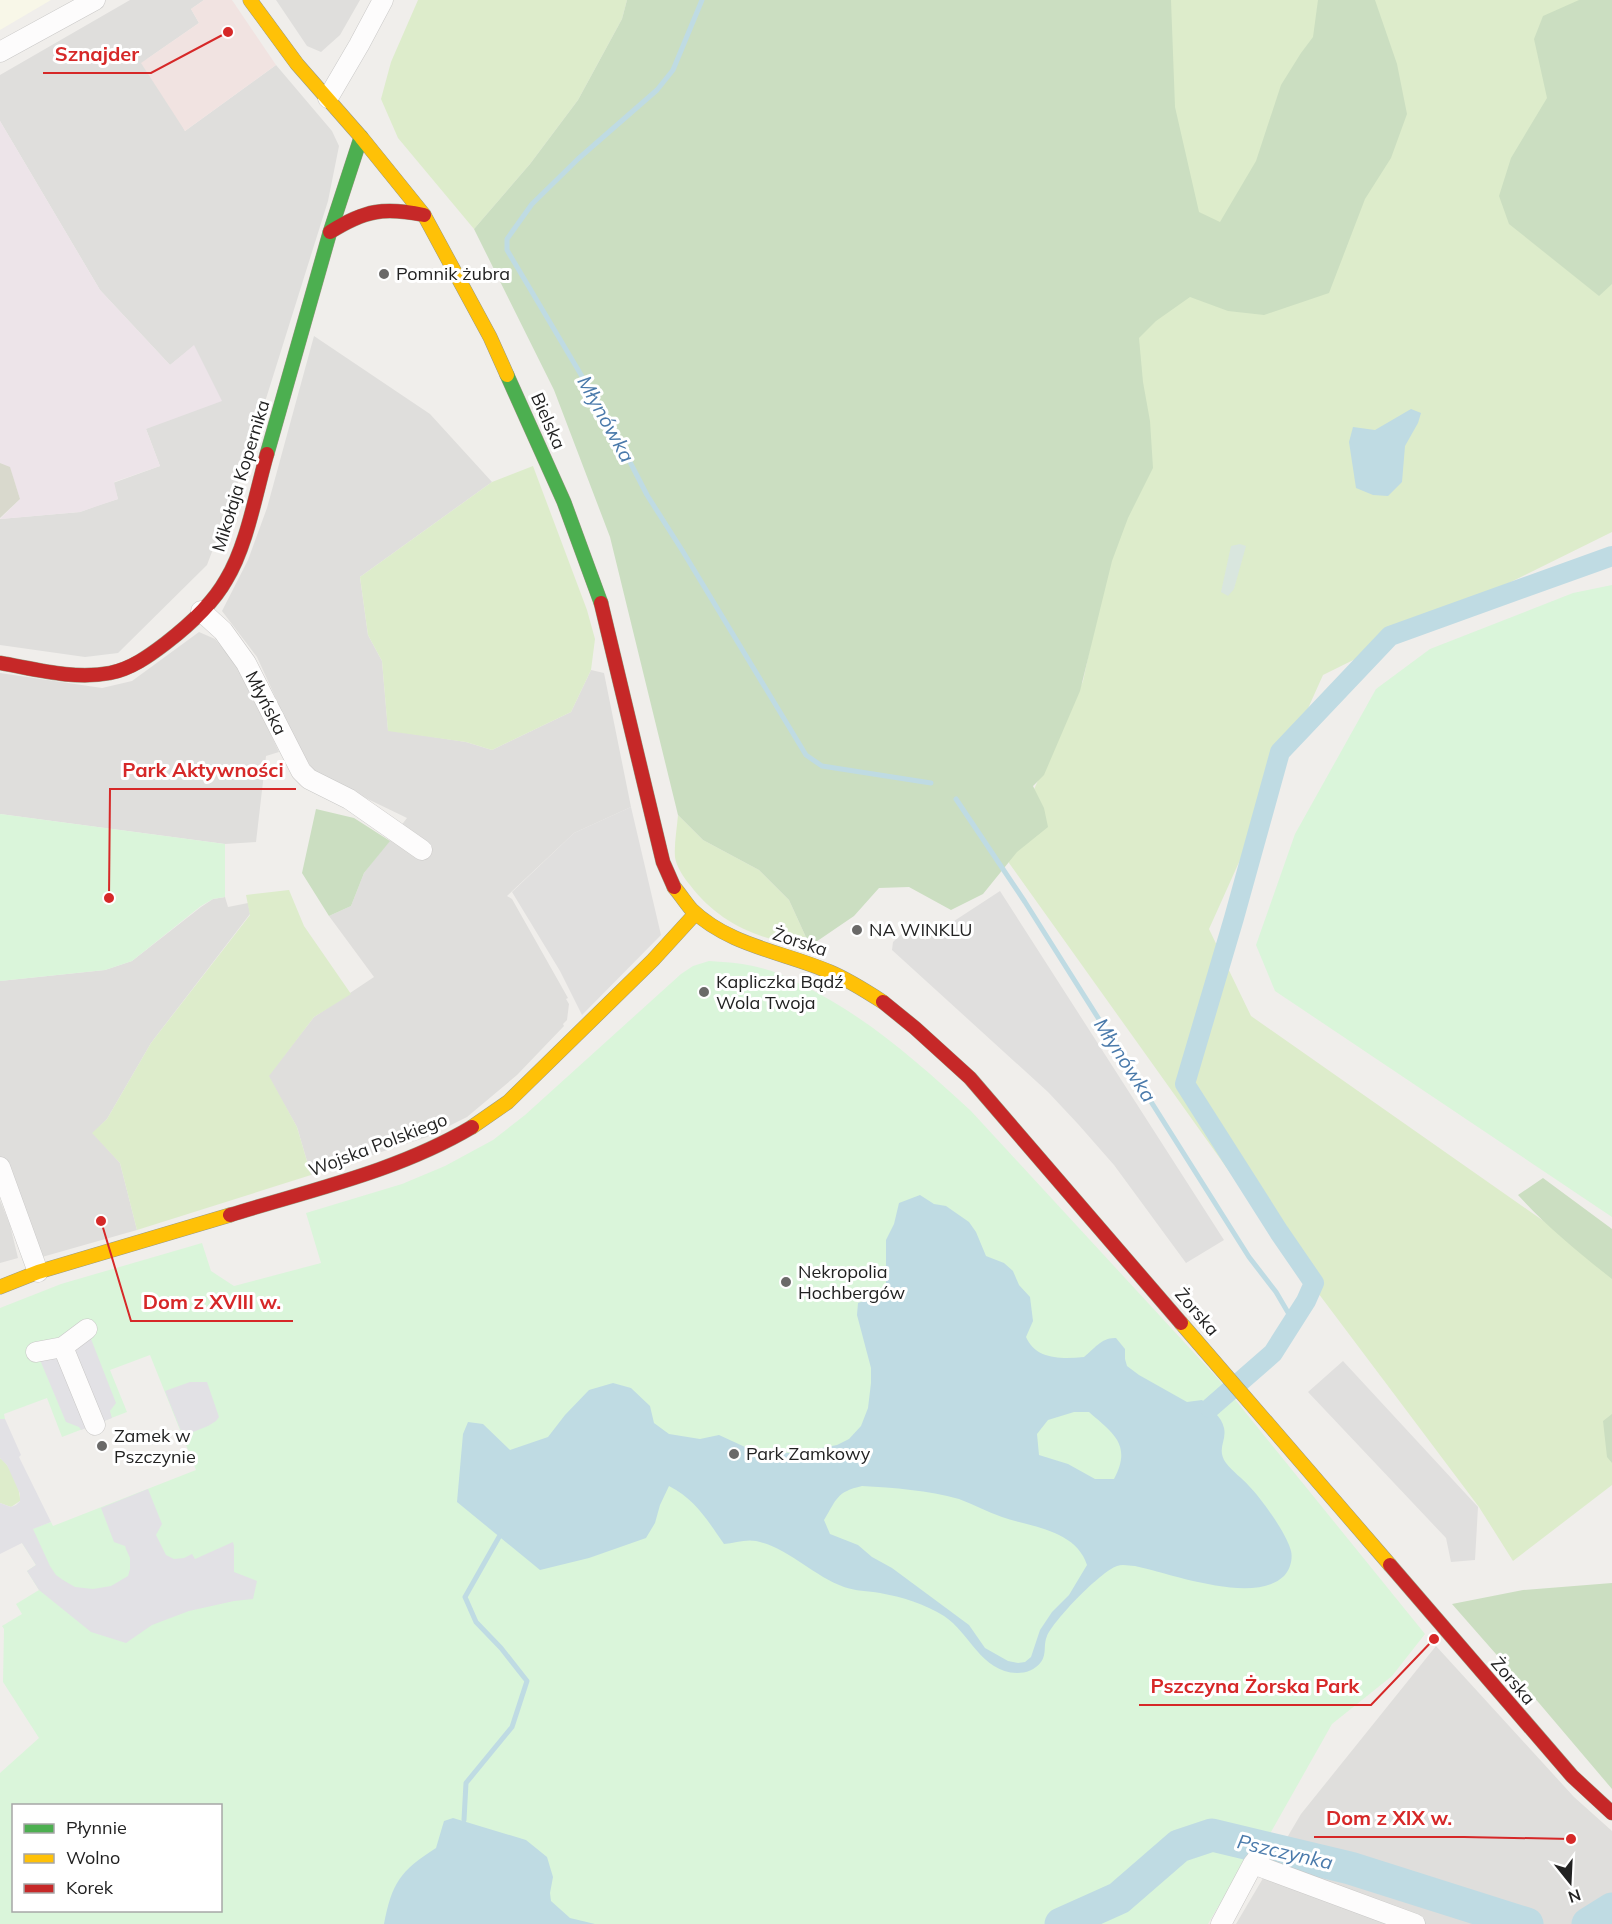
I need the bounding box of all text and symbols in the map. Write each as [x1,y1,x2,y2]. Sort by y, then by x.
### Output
callout: Sznajder [43,35,151,73]
text: Sznajder [55,41,139,66]
place label: Pomnik żubra [396,262,510,285]
marker: Pomnik żubra [377,267,391,281]
water label: Młynówka [572,371,640,466]
street label: Bielska [526,389,571,453]
street label: Mikołaja Kopernika [207,397,275,554]
street label: Młyńska [241,667,292,739]
callout: Park Aktywności [110,751,296,789]
text: Park Aktywności [122,757,284,782]
place label: NA WINKLU [869,918,972,941]
street label: Żorska [770,922,830,961]
marker: NA WINKLU [850,923,864,937]
place label: Kapliczka Bądź Wola Twoja [716,970,844,1014]
marker: Kapliczka Bądź Wola Twoja [697,985,711,999]
water label: Młynówka [1089,1013,1162,1106]
street label: Wojska Polskiego [305,1108,450,1182]
place label: Nekropolia Hochbergów [798,1260,906,1304]
marker: Nekropolia Hochbergów [779,1275,793,1289]
callout: Dom z XVIII w. [131,1283,293,1321]
street label: Żorska [1170,1283,1224,1340]
text: Dom z XVIII w. [143,1289,281,1314]
place label: Zamek w Pszczynie [114,1424,196,1468]
marker: Zamek w Pszczynie [95,1439,109,1453]
place label: Park Zamkowy [746,1442,871,1465]
marker: Park Zamkowy [727,1447,741,1461]
street label: Żorska [1486,1652,1540,1709]
callout: Pszczyna Żorska Park [1139,1667,1371,1705]
text: Pszczyna Żorska Park [1151,1673,1360,1698]
callout: Dom z XIX w. [1314,1799,1464,1837]
legend [12,1804,222,1912]
text: Dom z XIX w. [1326,1805,1452,1830]
text: Płynnie [66,1816,127,1839]
water label: Pszczynka [1235,1828,1335,1875]
text: Wolno [66,1846,120,1869]
north arrow [1540,1852,1600,1912]
text: Korek [66,1876,114,1899]
text: N [1566,1885,1583,1908]

